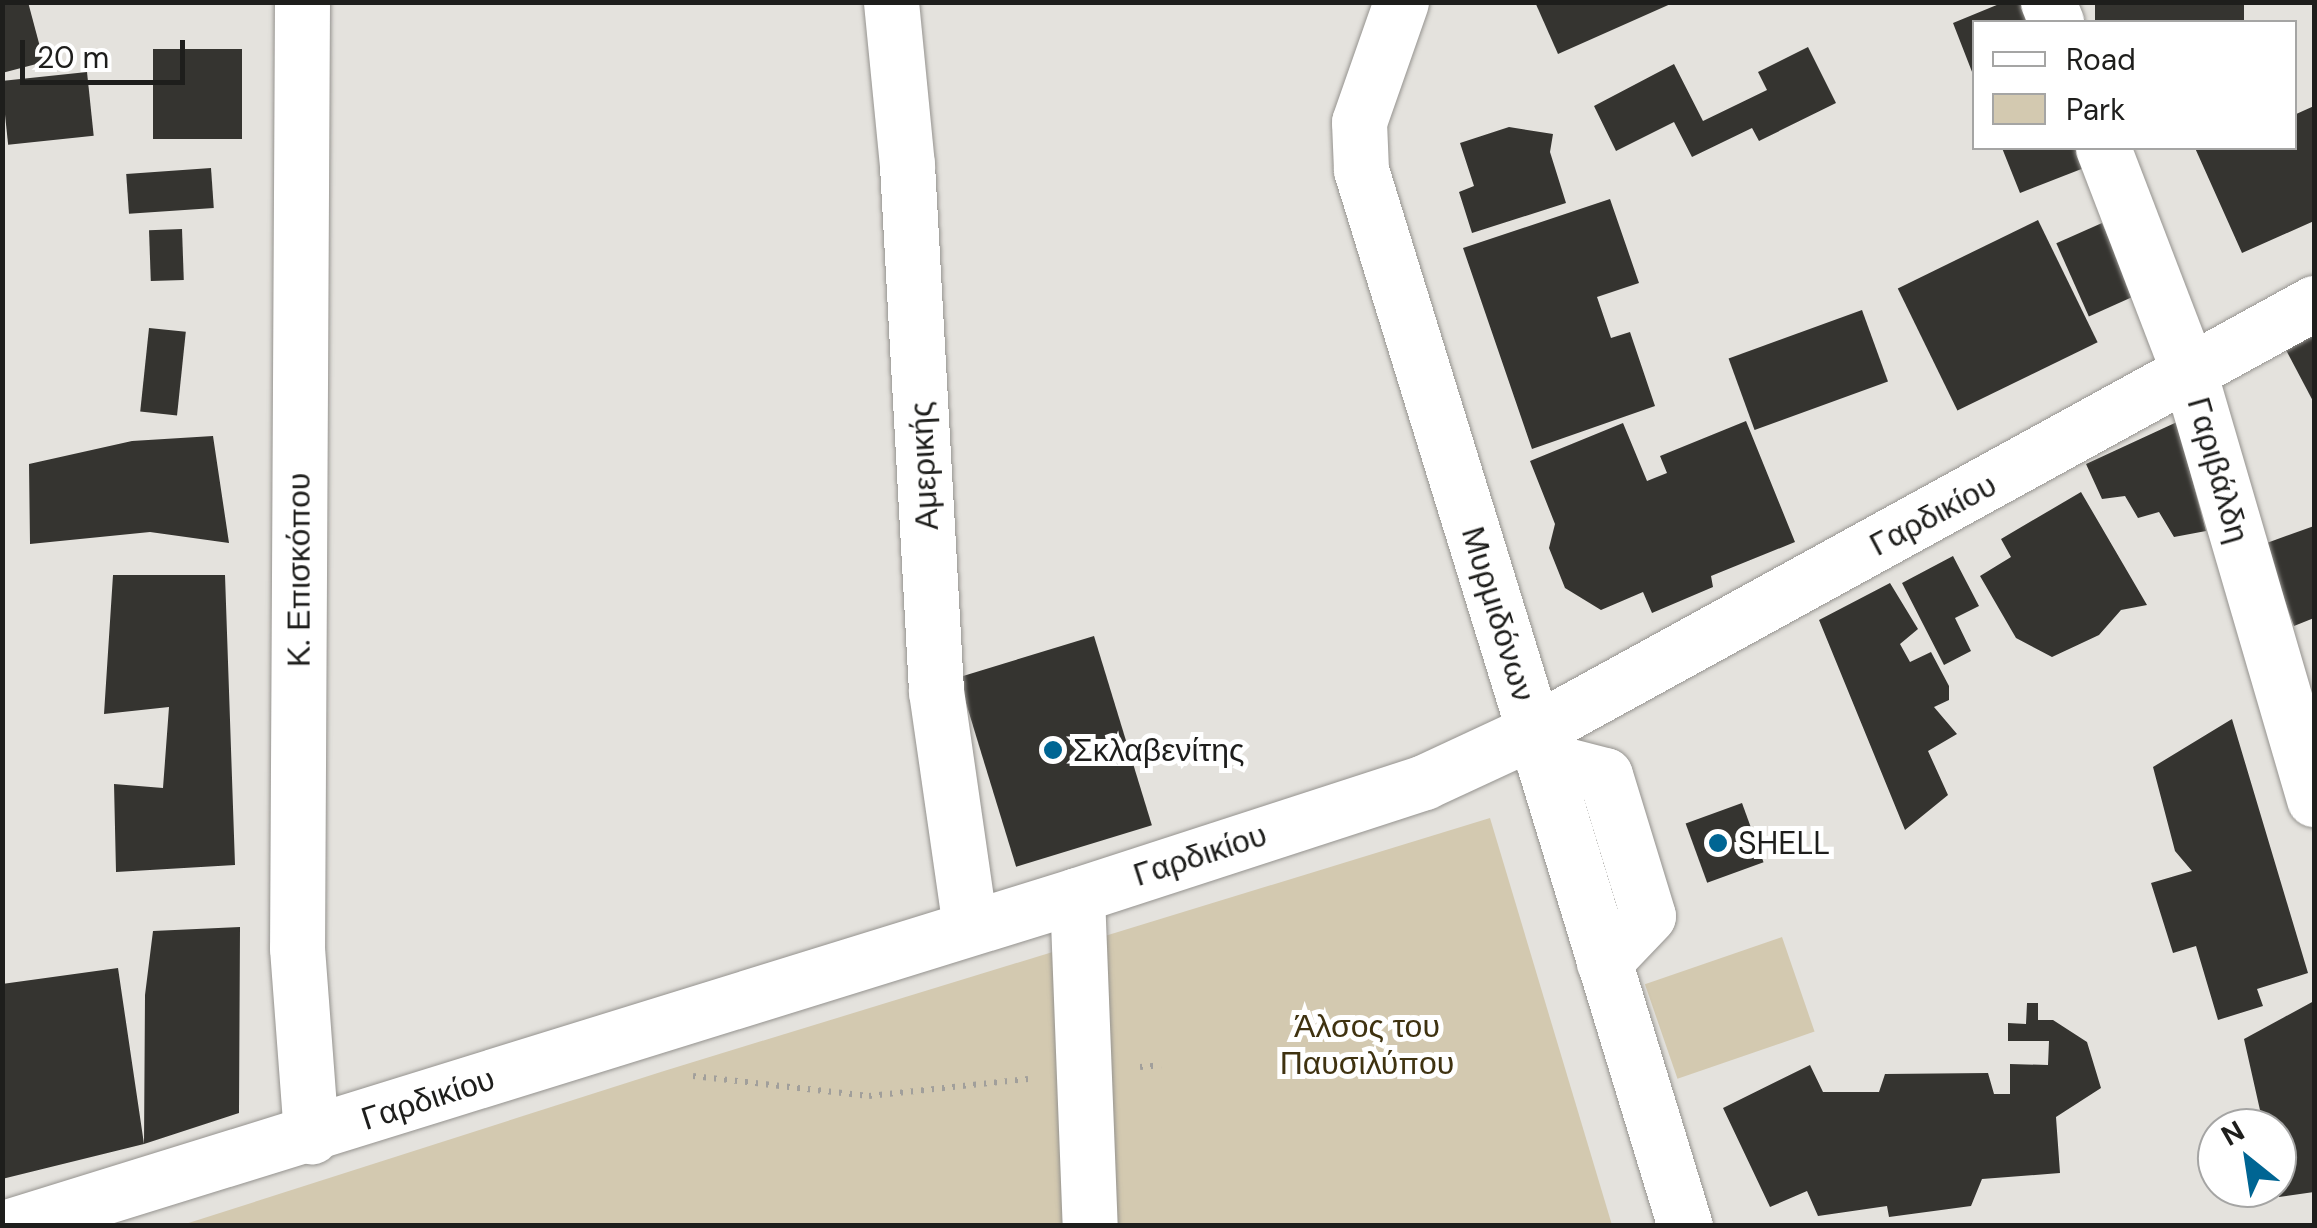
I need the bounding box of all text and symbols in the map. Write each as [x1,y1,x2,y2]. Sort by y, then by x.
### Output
scale bar [25,20,190,82]
legend [1972,20,2297,150]
text: 20 m [37,38,109,77]
text: Road [2066,40,2136,79]
text: Park [2066,90,2125,129]
street label: Γαριβάλδη [2179,393,2257,547]
street label: Αμερικής [901,401,947,531]
street label: Γαρδικίου [1863,466,2003,564]
street label: Κ. Επισκόπου [280,473,318,667]
street label: Μυρμιδόνων [1453,522,1543,706]
place label: Σκλαβενίτης [1073,731,1244,769]
marker: Σκλαβενίτης [1042,739,1064,761]
street label: Γαρδικίου [1129,815,1271,895]
place label: SHELL [1738,824,1830,862]
marker: SHELL [1707,832,1729,854]
park label: Άλσος του Παυσιλύπου [1280,1008,1454,1083]
street label: Γαρδικίου [357,1059,499,1139]
north arrow [2197,1108,2297,1208]
text: N [2215,1112,2251,1154]

